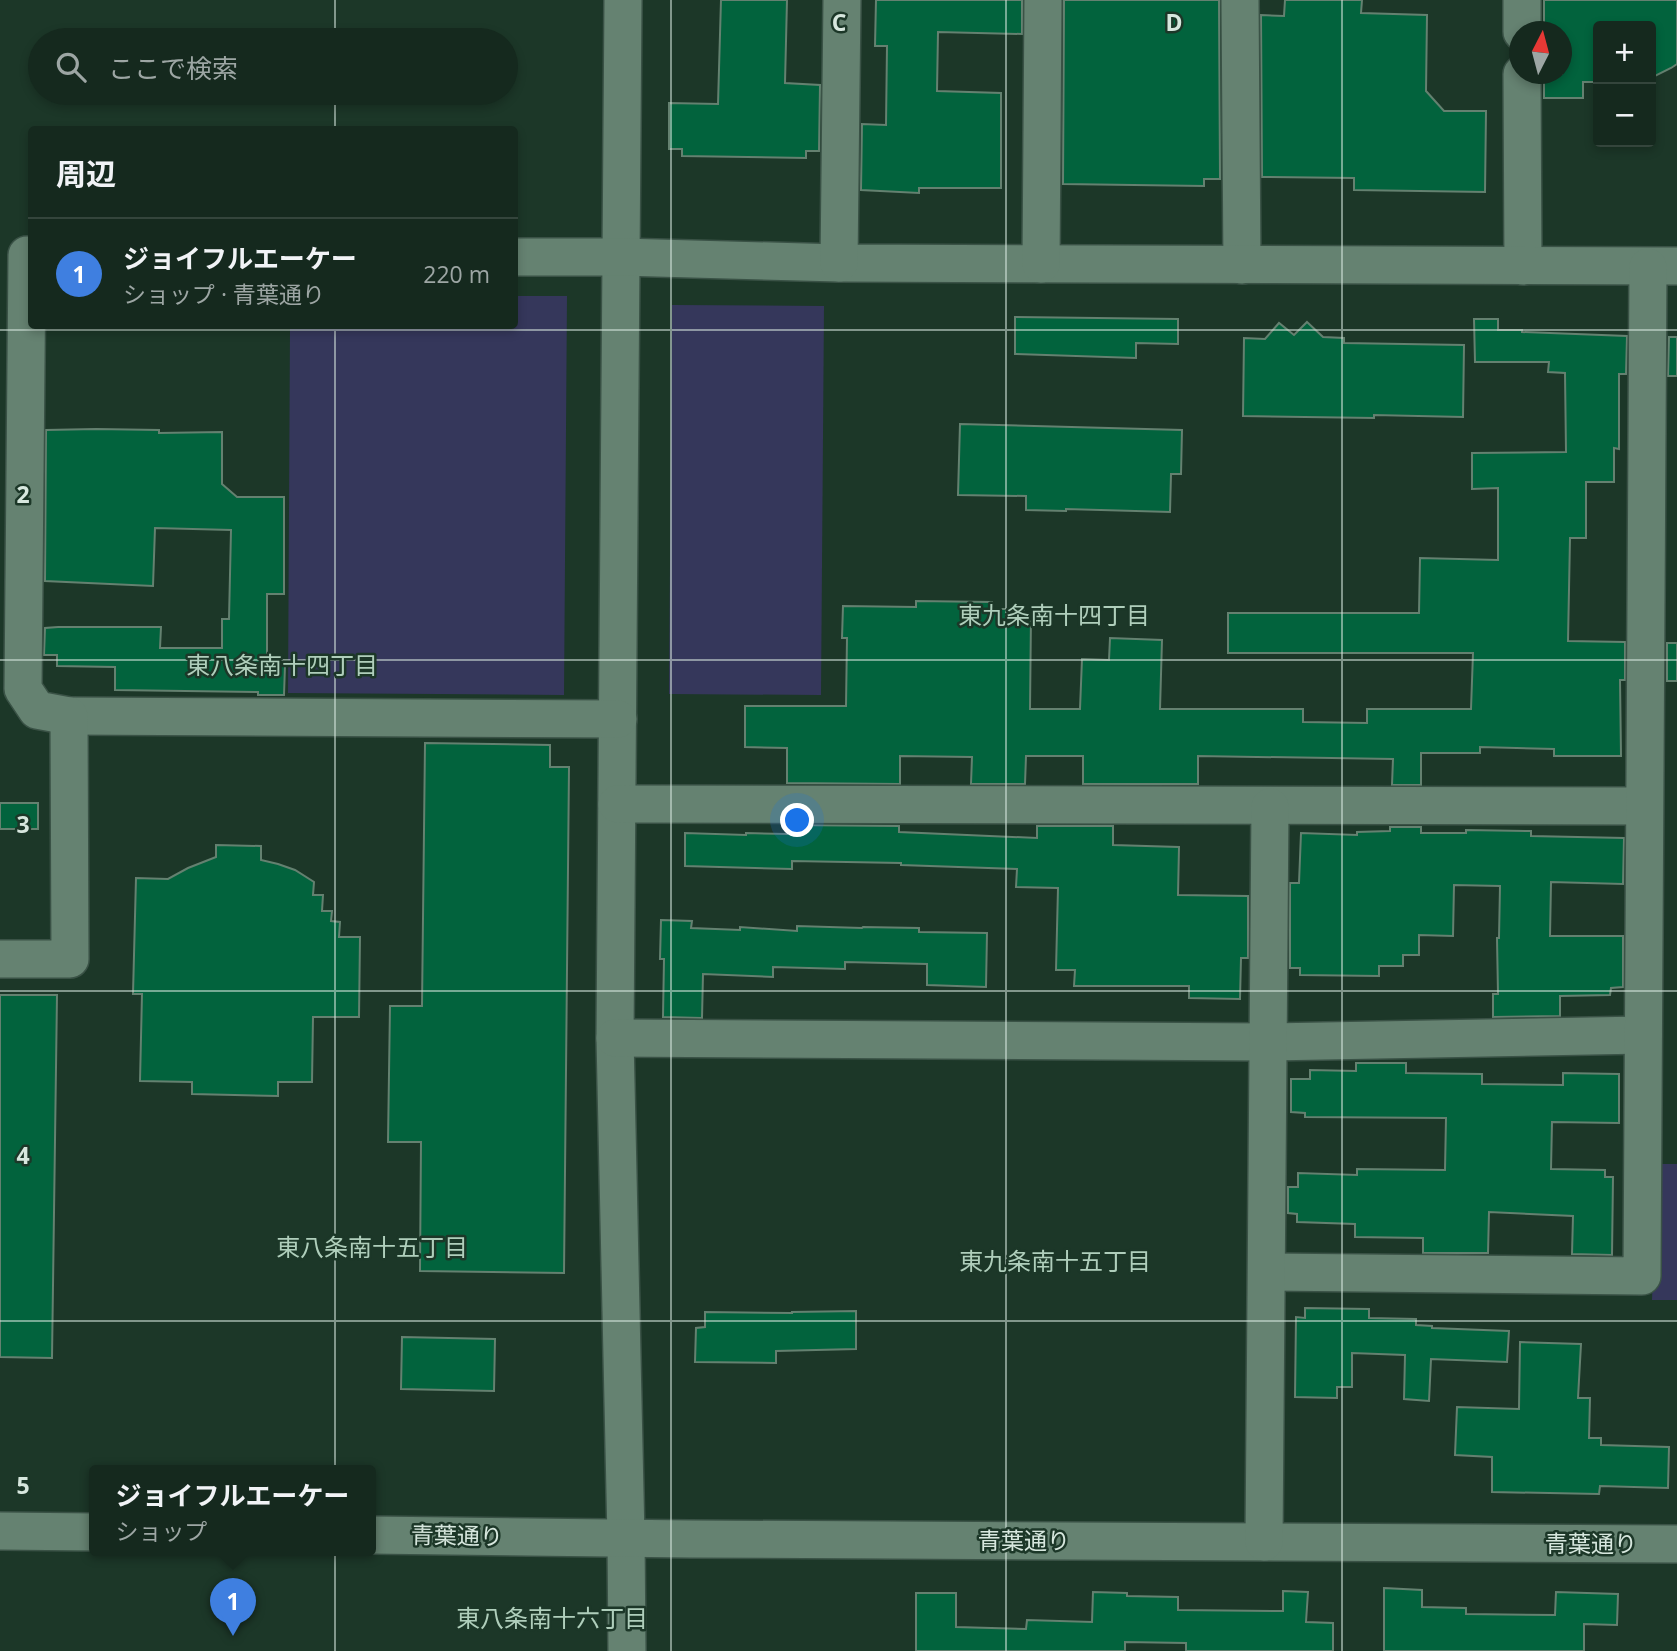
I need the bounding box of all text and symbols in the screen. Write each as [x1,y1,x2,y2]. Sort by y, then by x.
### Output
text: C [832,6,846,38]
text: D [1165,6,1183,38]
north arrow [1509,21,1572,84]
map controls [1593,21,1656,147]
button: + [1593,21,1656,84]
search box [28,28,518,105]
icon: search [52,48,90,86]
text: ここで検索 [108,50,238,86]
button: − [1593,84,1656,147]
text: 周辺 [56,153,116,194]
text: ジョイフルエーケー [123,240,357,276]
text: 1 [72,258,86,290]
text: 220 m [423,258,490,290]
text: ショップ · 青葉通り [123,278,325,310]
text: 2 [16,478,30,510]
district label: 東九条南十四丁目 [958,598,1150,631]
district label: 東八条南十四丁目 [186,648,378,681]
your location [780,803,814,837]
text: 3 [16,808,30,840]
text: 4 [16,1139,30,1171]
district label: 東八条南十五丁目 [276,1230,468,1263]
district label: 東九条南十五丁目 [959,1244,1151,1277]
popup [89,1465,376,1556]
text: 5 [16,1469,30,1501]
text: ジョイフルエーケー [115,1477,350,1513]
text: ショップ [115,1515,207,1547]
street label: 青葉通り [411,1518,503,1552]
street label: 青葉通り [978,1524,1070,1556]
street label: 青葉通り [1545,1527,1637,1559]
pin: 1 [210,1578,256,1636]
district label: 東八条南十六丁目 [456,1601,648,1634]

